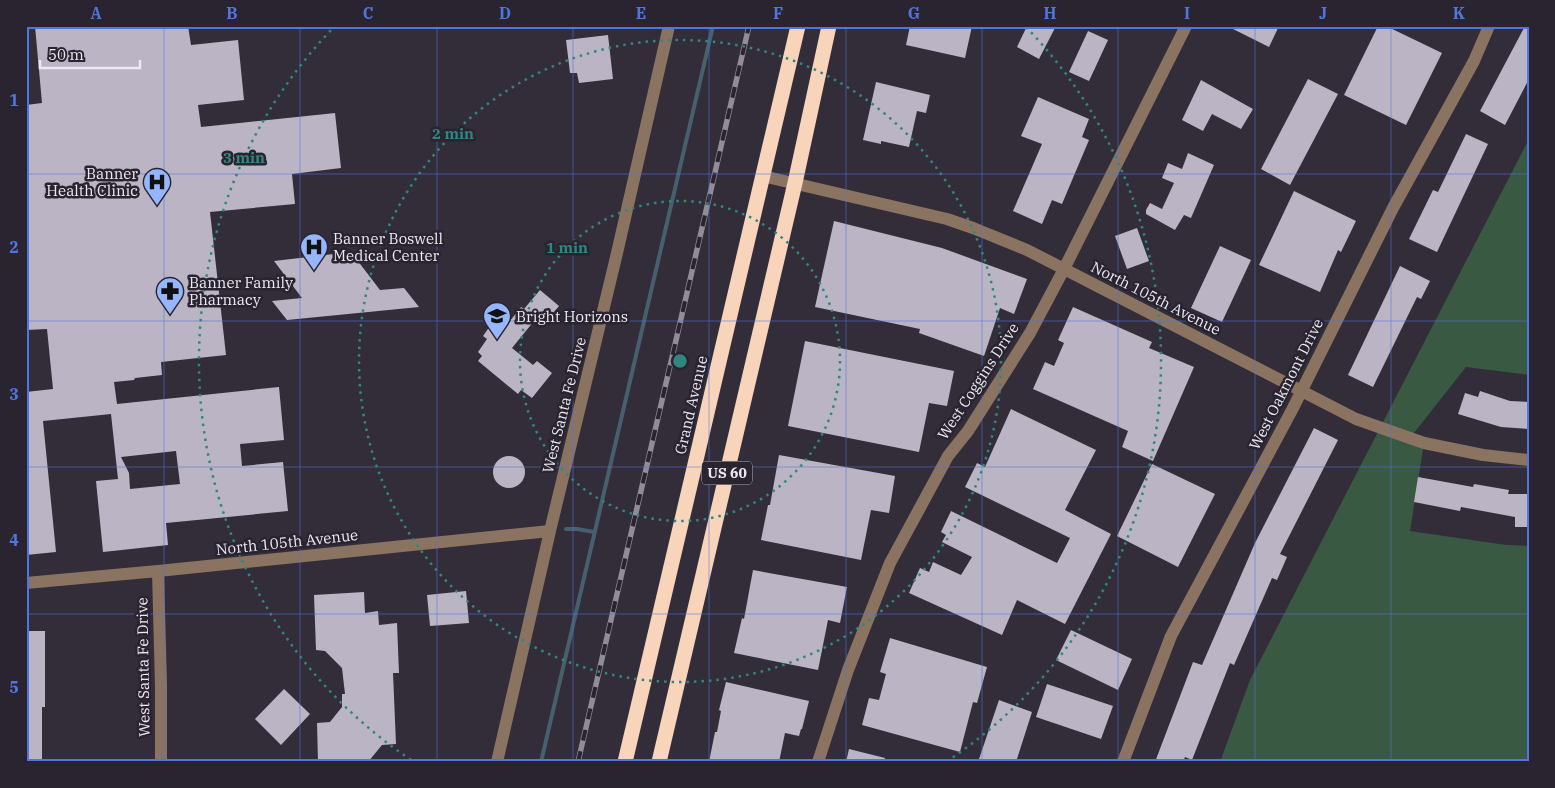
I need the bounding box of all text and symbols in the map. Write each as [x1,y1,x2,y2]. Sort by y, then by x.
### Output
text: A [90,3,102,23]
text: B [226,3,238,23]
text: C [363,3,373,23]
text: D [499,3,511,23]
text: E [636,3,646,23]
text: F [773,3,783,23]
text: G [908,3,920,23]
text: H [1044,3,1057,23]
text: I [1184,3,1190,23]
text: J [1319,3,1327,23]
text: K [1453,3,1466,23]
scale bar [40,38,140,70]
text: 50 m [48,45,84,64]
text: 1 [9,90,19,110]
text: 2 min [432,124,474,143]
text: 3 min [223,148,265,167]
place label: Banner Health Clinic [46,164,138,200]
hospital icon: Banner Health Clinic [142,167,172,206]
place label: Banner Boswell Medical Center [333,229,443,265]
hospital icon: Banner Boswell Medical Center [299,232,329,271]
text: 2 [9,237,19,257]
text: 1 min [546,238,588,257]
street label: North 105th Avenue [1088,257,1224,339]
place label: Banner Family Pharmacy [189,273,293,309]
pharmacy icon: Banner Family Pharmacy [155,276,185,315]
school or university icon: Bright Horizons [482,301,512,340]
place label: Bright Horizons [516,307,628,326]
street label: West Oakmont Drive [1245,315,1327,453]
street label: West Coggins Drive [933,319,1023,443]
street label: West Santa Fe Drive [538,335,590,475]
centre of rings [671,352,689,370]
street label: Grand Avenue [670,354,712,456]
text: 3 [9,384,19,404]
road number: US 60 [702,462,752,484]
street label: North 105th Avenue [215,525,359,559]
text: 4 [9,530,19,550]
street label: West Santa Fe Drive [132,597,154,737]
text: 5 [9,677,19,697]

